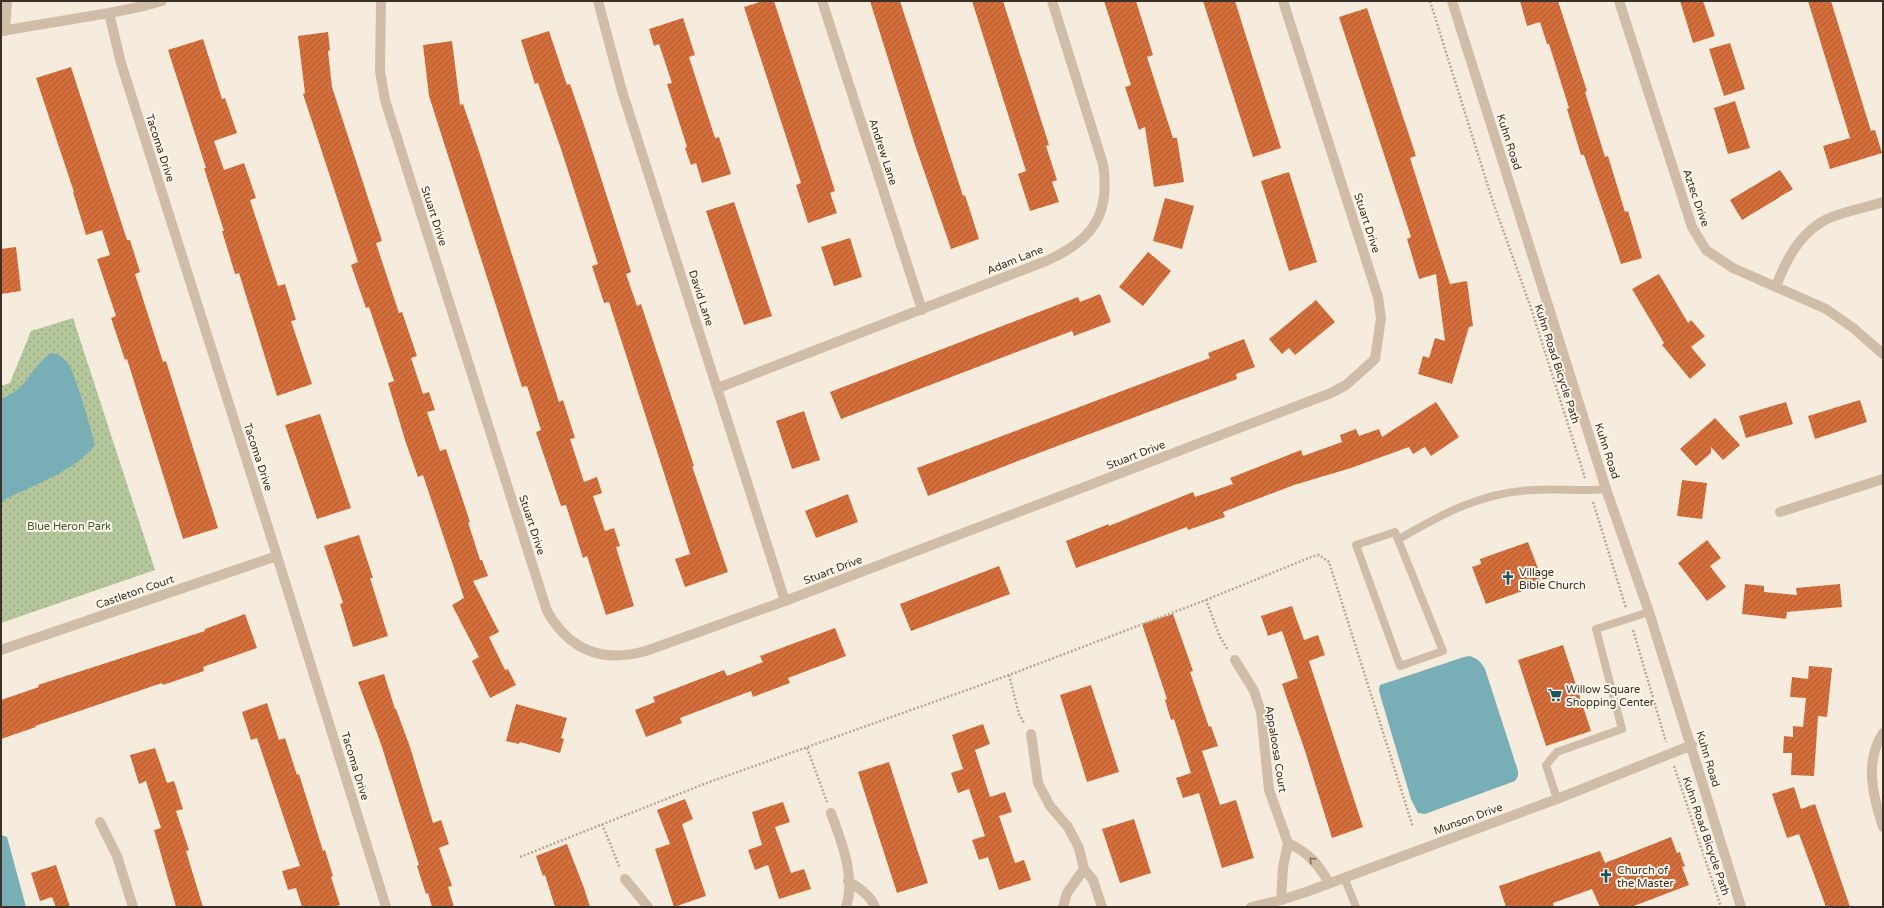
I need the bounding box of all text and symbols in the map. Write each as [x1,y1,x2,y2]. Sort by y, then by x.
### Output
street label: Tacoma Drive [143,112,177,184]
street label: Kuhn Road [1494,112,1524,172]
street label: Andrew Lane [866,117,900,187]
street label: Aztec Drive [1680,168,1712,228]
street label: Stuart Drive [418,185,450,247]
street label: Stuart Drive [1351,192,1383,254]
street label: Adam Lane [985,243,1045,277]
street label: David Lane [686,268,716,328]
street label: Kuhn Road Bicycle Path [1532,303,1582,425]
street label: Tacoma Drive [241,421,275,493]
street label: Kuhn Road [1592,421,1622,481]
street label: Stuart Drive [1105,438,1167,472]
street label: Stuart Drive [516,494,548,556]
park label: Blue Heron Park [27,520,111,533]
street label: Stuart Drive [802,553,864,587]
place label: Village Bible Church [1519,566,1586,592]
church icon: Village Bible Church [1500,570,1516,586]
street label: Castleton Court [94,573,176,611]
place label: Willow Square Shopping Center [1566,683,1655,709]
supermarket icon: Willow Square Shopping Center [1547,687,1563,703]
street label: Appaloosa Court [1263,705,1289,793]
street label: Kuhn Road [1693,729,1723,789]
street label: Tacoma Drive [338,730,372,802]
street label: Kuhn Road Bicycle Path [1680,775,1732,897]
street label: Munson Drive [1432,800,1504,838]
one-way arrow [1310,857,1317,865]
place label: Church of the Master [1617,864,1674,890]
church icon: Church of the Master [1598,868,1614,884]

